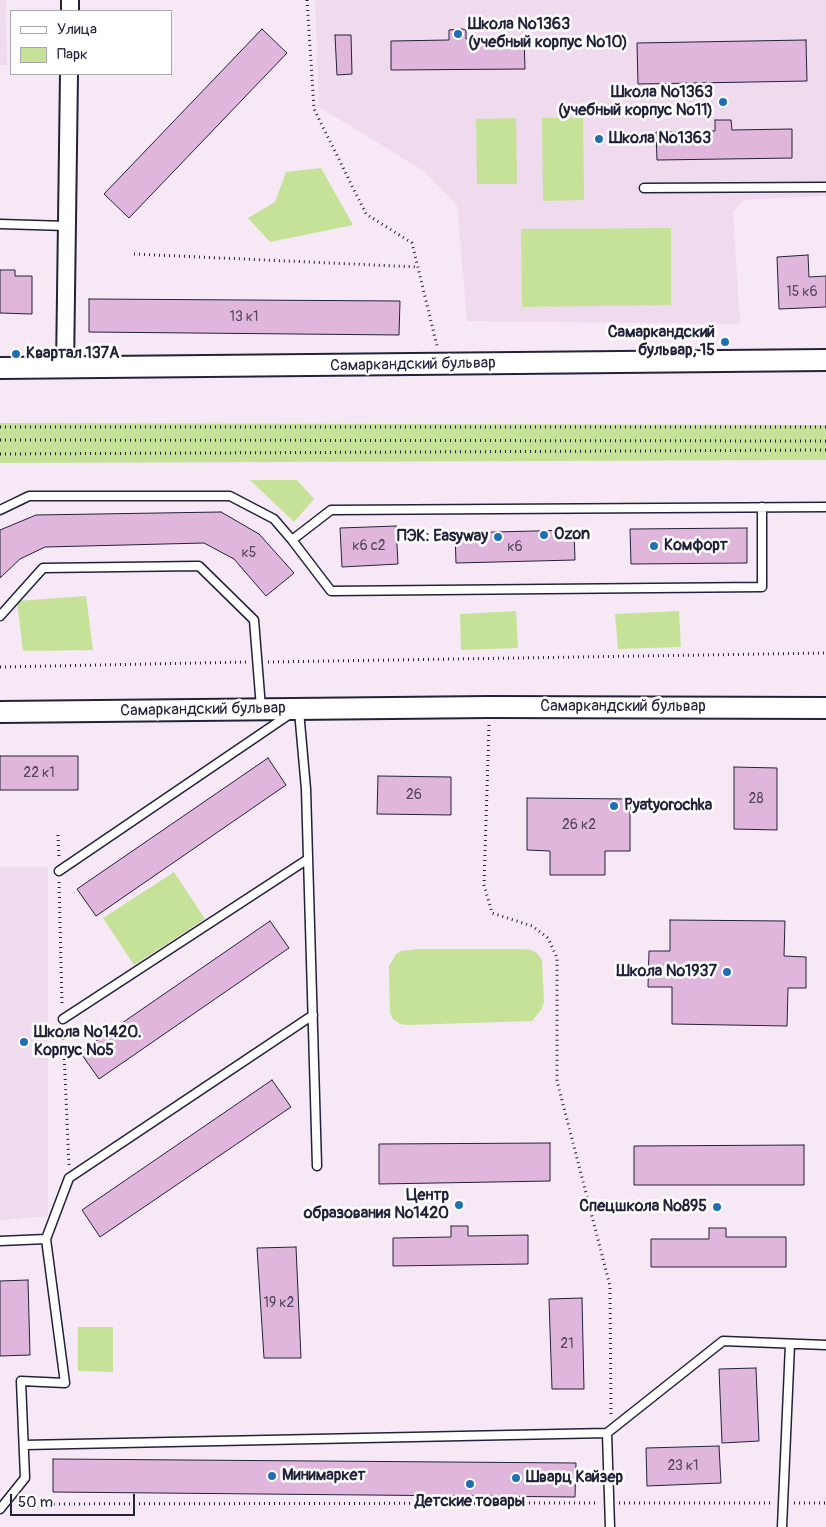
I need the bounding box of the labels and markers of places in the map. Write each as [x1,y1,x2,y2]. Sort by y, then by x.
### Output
place label: Школа №1363 (учебный корпус №10) [468,15,628,53]
marker: Школа №1363 (учебный корпус №10) [452,28,464,40]
place label: Школа №1363 (учебный корпус №11) [558,83,713,121]
marker: Школа №1363 (учебный корпус №11) [717,96,729,108]
place label: Школа №1363 [609,129,711,149]
marker: Школа №1363 [593,133,605,145]
place label: Самаркандский бульвар, 15 [608,323,715,361]
marker: Самаркандский бульвар, 15 [719,336,731,348]
place label: Квартал 137А [26,344,119,364]
marker: Квартал 137А [10,348,22,360]
place label: Ozon [554,525,590,545]
place label: ПЭК: Easyway [397,527,488,547]
marker: Ozon [538,529,550,541]
marker: ПЭК: Easyway [492,531,504,543]
place label: Комфорт [664,536,728,556]
marker: Комфорт [648,540,660,552]
place label: Pyatyorochka [624,796,712,816]
marker: Pyatyorochka [608,800,620,812]
place label: Школа №1937 [616,962,717,982]
marker: Школа №1937 [721,966,733,978]
place label: Школа №1420. Корпус №5 [34,1023,142,1061]
marker: Школа №1420. Корпус №5 [18,1036,30,1048]
place label: Центр образования №1420 [304,1186,449,1224]
place label: Спецшкола №895 [579,1197,707,1217]
marker: Центр образования №1420 [453,1199,465,1211]
marker: Спецшкола №895 [711,1201,723,1213]
place label: Минимаркет [282,1466,365,1486]
place label: Шварц Кайзер [526,1468,623,1488]
marker: Минимаркет [266,1470,278,1482]
marker: Шварц Кайзер [510,1472,522,1484]
marker: Детские товары [464,1478,476,1490]
place label: Детские товары [415,1492,525,1512]

